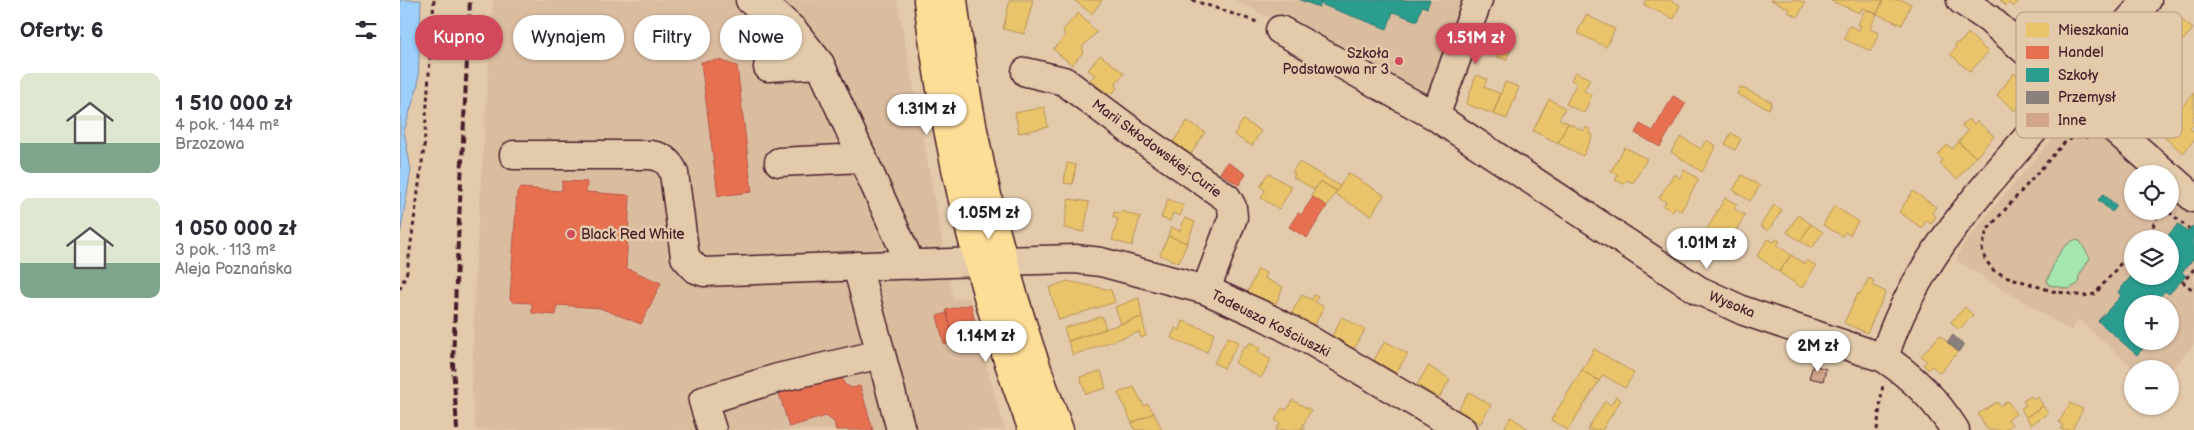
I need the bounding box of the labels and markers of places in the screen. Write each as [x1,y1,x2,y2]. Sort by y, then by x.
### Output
pin: 1.51M zł [1424,22,1528,65]
place label: Szkoła Podstawowa nr 3 [1283,45,1389,78]
marker: Szkoła Podstawowa nr 3 [1393,55,1405,67]
pin: 1.31M zł [875,94,979,136]
pin: 1.05M zł [937,198,1041,240]
place label: Black Red White [581,226,685,243]
marker: Black Red White [565,228,577,240]
pin: 1.01M zł [1655,228,1759,270]
pin: 1.14M zł [934,320,1038,363]
pin: 2M zł [1783,330,1853,373]

